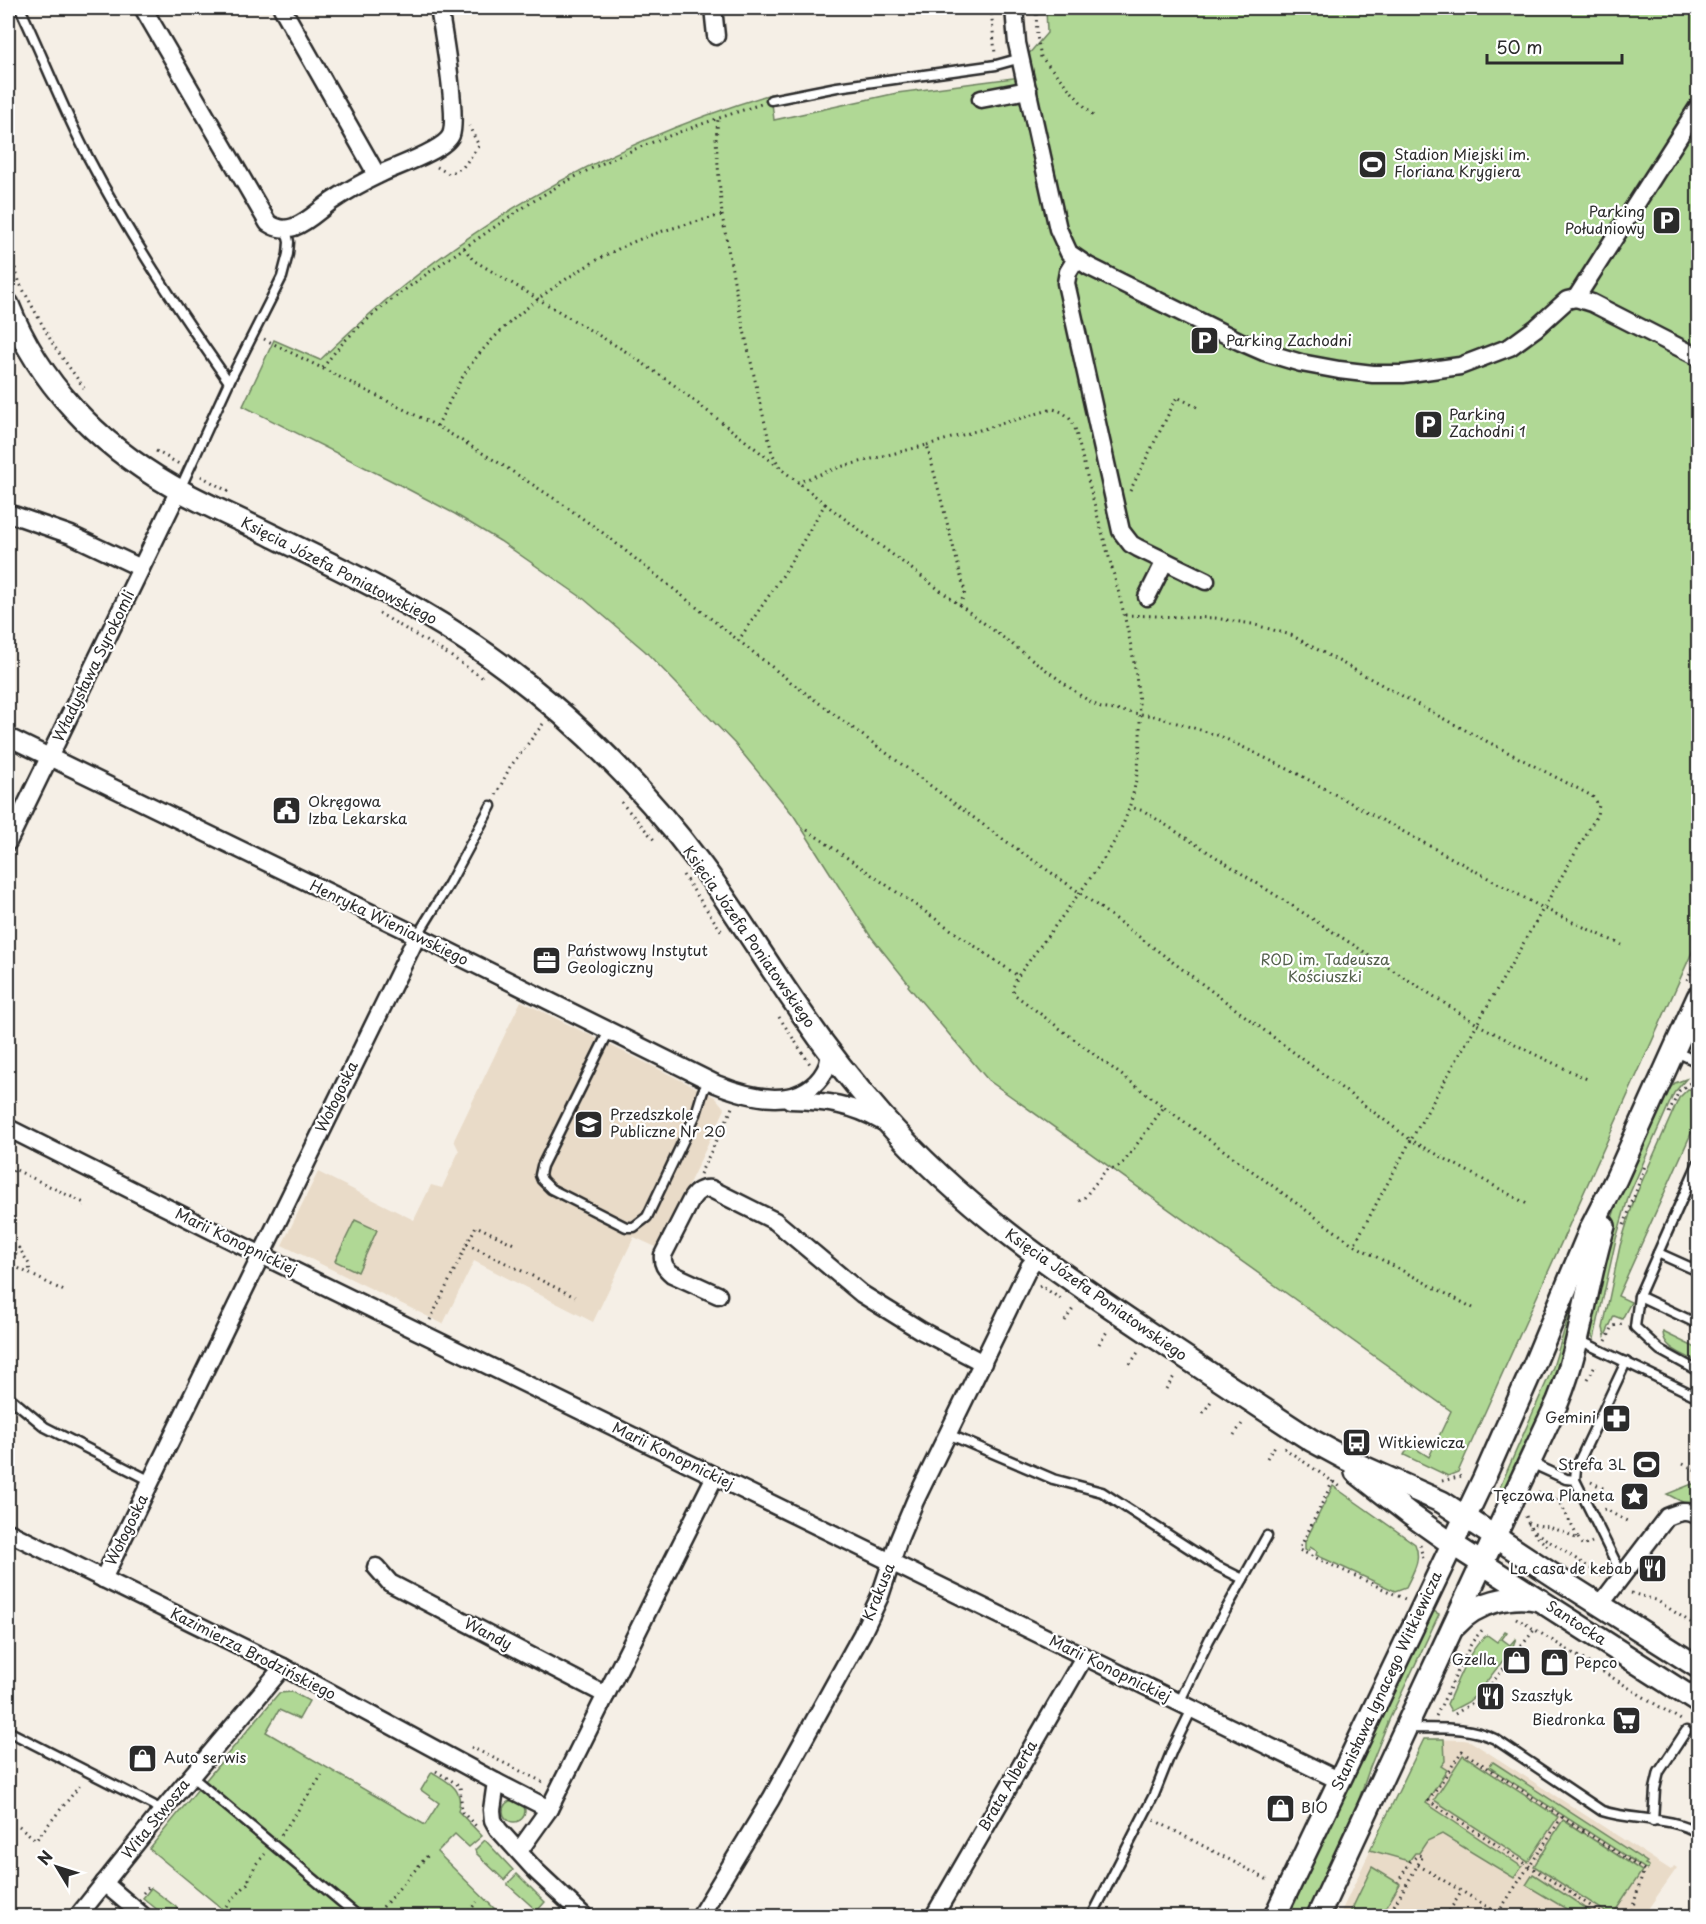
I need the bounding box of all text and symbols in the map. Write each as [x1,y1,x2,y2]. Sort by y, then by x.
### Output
scale bar [1487,27,1622,65]
text: 50 m [1496,33,1543,60]
place label: Stadion Miejski im. Floriana Krygiera [1394,142,1530,182]
sports icon: Stadion Miejski im. Floriana Krygiera [1357,148,1389,180]
place label: Parking Południowy [1565,199,1645,239]
parking icon: Parking Południowy [1650,205,1682,237]
parking icon: Parking Zachodni [1189,325,1221,357]
place label: Parking Zachodni [1226,328,1352,351]
place label: Parking Zachodni 1 [1449,402,1526,442]
parking icon: Parking Zachodni 1 [1412,408,1444,440]
street label: Księcia Józefa Poniatowskiego [238,510,442,629]
street label: Władysława Syrokomli [46,586,139,745]
place label: Okręgowa Izba Lekarska [308,789,407,829]
public building icon: Okręgowa Izba Lekarska [271,795,303,827]
street label: Księcia Józefa Poniatowskiego [678,840,822,1032]
street label: Henryka Wieniawskiego [306,873,473,970]
place label: Państwowy Instytut Geologiczny [567,938,708,978]
office icon: Państwowy Instytut Geologiczny [530,944,562,976]
park label: ROD im. Tadeusza Kościuszki [1260,947,1390,987]
street label: Wołogoska [308,1056,363,1136]
place label: Przedszkole Publiczne Nr 20 [610,1102,725,1142]
school or university icon: Przedszkole Publiczne Nr 20 [573,1108,605,1140]
street label: Marii Konopnickiej [172,1201,301,1280]
street label: Księcia Józefa Poniatowskiego [1001,1222,1193,1366]
pharmacy icon: Gemini [1601,1402,1633,1434]
place label: Gemini [1545,1405,1596,1428]
street label: Marii Konopnickiej [609,1415,738,1494]
bus stop icon: Witkiewicza [1341,1427,1373,1459]
place label: Witkiewicza [1378,1430,1465,1453]
sports icon: Strefa 3L [1631,1449,1663,1481]
place label: Strefa 3L [1558,1452,1626,1475]
place icon: Tęczowa Planeta [1619,1480,1651,1512]
place label: Tęczowa Planeta [1493,1483,1615,1506]
street label: Wołogoska [98,1489,153,1569]
restaurant icon: La casa de kebab [1637,1553,1669,1585]
place label: La casa de kebab [1510,1556,1632,1579]
street label: Krakusa [856,1559,900,1624]
street label: Stanisława Ignacego Witkiewicza [1325,1567,1447,1794]
street label: Santocka [1542,1594,1612,1650]
street label: Kazimierza Brodzińskiego [167,1601,340,1704]
street label: Wandy [461,1611,517,1654]
street label: Marii Konopnickiej [1046,1628,1175,1707]
shop icon: Gzella [1501,1644,1533,1676]
place label: Gzella [1452,1647,1497,1670]
shop icon: Pepco [1538,1647,1570,1679]
place label: Pepco [1575,1650,1617,1673]
restaurant icon: Szaszłyk [1474,1680,1506,1712]
place label: Szaszłyk [1511,1683,1573,1706]
supermarket icon: Biedronka [1610,1704,1642,1736]
place label: Biedronka [1532,1707,1606,1730]
street label: Brata Alberta [971,1735,1042,1835]
shop icon: Auto serwis [127,1742,159,1774]
place label: Auto serwis [164,1745,247,1768]
street label: Wita Stwosza [115,1773,195,1863]
shop icon: BIO [1264,1792,1296,1824]
place label: BIO [1301,1795,1328,1818]
north arrow [27,1837,87,1897]
text: N [31,1845,58,1870]

